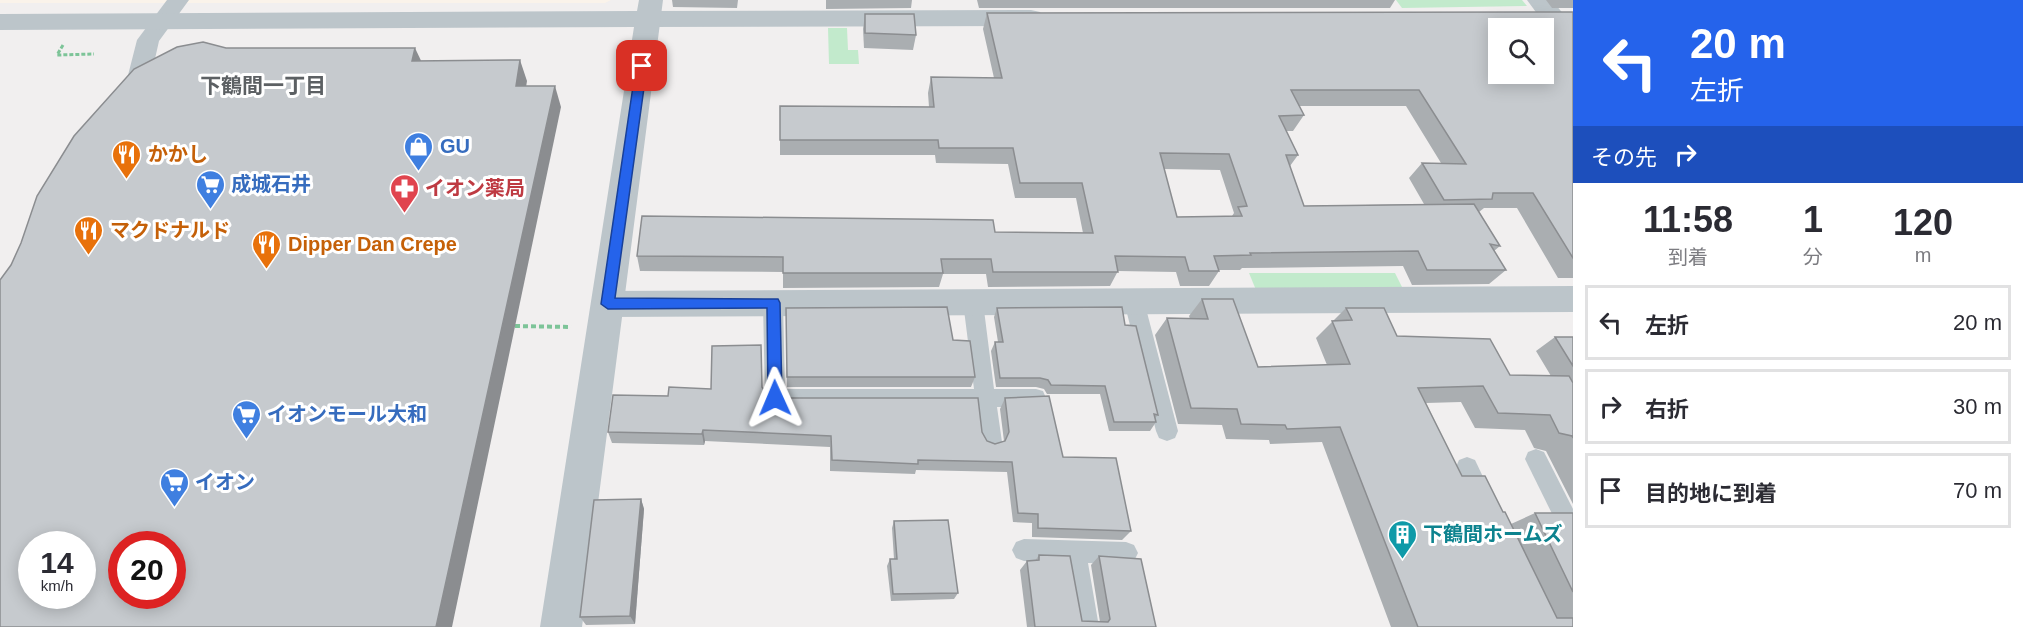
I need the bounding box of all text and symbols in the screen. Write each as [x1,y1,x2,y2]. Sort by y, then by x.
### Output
map controls [1488,18,1554,84]
button: search [1488,18,1554,84]
text: 20 m [1690,20,1786,67]
icon: left [1591,24,1669,102]
pin [616,40,667,91]
icon: arrive [625,49,658,82]
district label: 下鶴間一丁目 [200,74,326,97]
text: 左折 [1690,76,1744,106]
shop icon: GU [403,130,435,172]
place label: GU [440,135,470,157]
restaurant icon: かかし [111,138,143,180]
icon: right [1669,138,1702,171]
place label: かかし [148,143,208,165]
text: その先 [1591,145,1657,170]
supermarket icon: 成城石井 [194,168,226,210]
pharmacy icon: イオン薬局 [388,172,420,214]
place label: 成城石井 [231,173,311,195]
place label: イオン薬局 [425,177,525,199]
text: 11:58 [1643,199,1733,240]
text: 1 [1803,199,1823,240]
text: 120 [1893,202,1953,243]
restaurant icon: マクドナルド [73,214,105,256]
place label: マクドナルド [110,219,230,241]
restaurant icon: Dipper Dan Crepe [251,228,283,270]
place label: Dipper Dan Crepe [288,233,457,255]
text: m [1915,244,1931,266]
text: 到着 [1668,246,1708,268]
text: 分 [1803,246,1823,268]
icon: left [1594,306,1627,339]
text: 20 m [1953,310,2002,335]
text: 左折 [1645,313,1689,338]
position arrow [743,366,807,430]
icon: right [1594,390,1627,423]
text: 30 m [1953,394,2002,419]
text: 右折 [1645,397,1689,422]
supermarket icon: イオンモール大和 [230,398,262,440]
place label: イオンモール大和 [267,403,427,425]
supermarket icon: イオン [158,466,190,508]
place label: イオン [195,471,255,493]
icon: arrive [1594,474,1627,507]
text: 70 m [1953,478,2002,503]
text: 目的地に到着 [1645,481,1777,506]
building icon: 下鶴間ホームズ [1386,518,1418,560]
place label: 下鶴間ホームズ [1423,523,1562,545]
speed limit sign: 20 [108,531,186,609]
text: 14 [40,546,74,579]
text: km/h [41,577,73,594]

